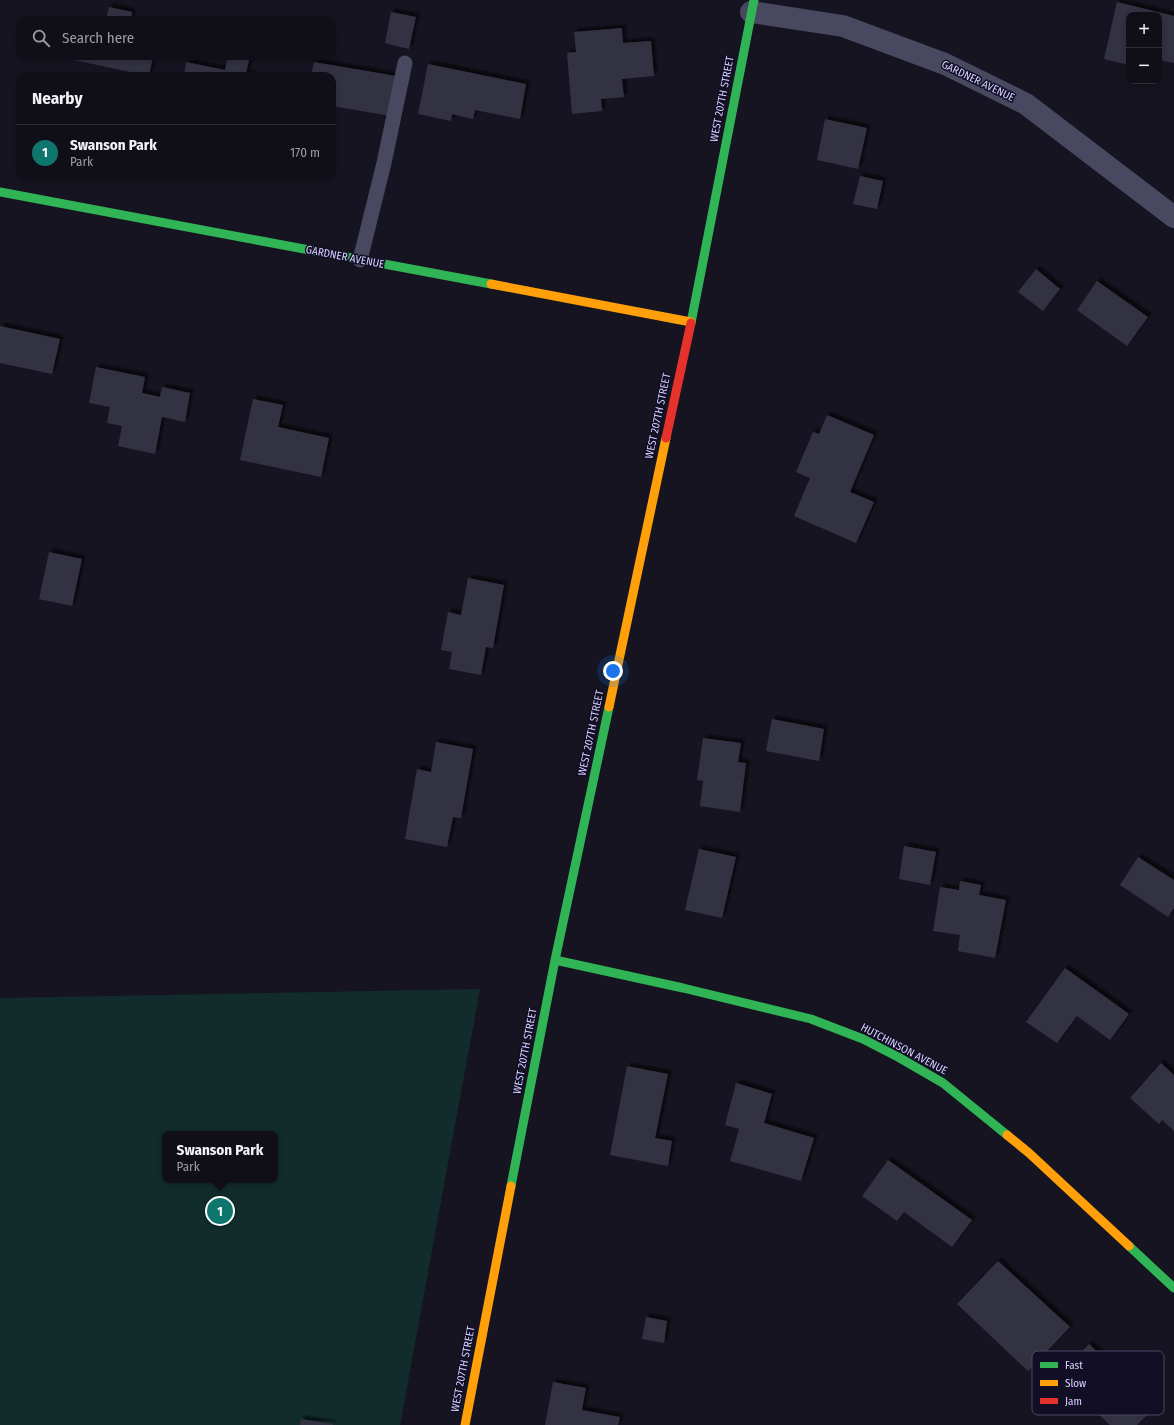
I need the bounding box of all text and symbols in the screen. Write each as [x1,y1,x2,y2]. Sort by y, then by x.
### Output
map controls [1126,12,1162,84]
button: + [1126,12,1162,48]
search box [16,16,336,60]
icon: search [30,27,52,49]
text: Search here [62,29,134,47]
button: − [1126,48,1162,84]
street label: WEST 207TH STREET [707,54,737,143]
street label: GARDNER AVENUE [939,58,1017,104]
text: Nearby [32,88,83,109]
text: Swanson Park [70,136,157,154]
text: 1 [42,145,48,160]
text: 170 m [290,145,320,160]
text: Park [70,154,93,169]
street label: GARDNER AVENUE [305,243,385,271]
street label: WEST 207TH STREET [643,371,674,460]
your location [603,661,623,681]
street label: WEST 207TH STREET [576,688,607,777]
street label: WEST 207TH STREET [510,1006,540,1095]
street label: HUTCHINSON AVENUE [859,1021,949,1077]
popup [162,1131,278,1183]
text: Swanson Park [177,1141,263,1159]
text: Park [177,1159,200,1174]
pin: 1 [207,1196,233,1226]
street label: WEST 207TH STREET [448,1324,478,1413]
legend [1032,1351,1164,1415]
text: Fast [1065,1359,1083,1372]
text: Slow [1065,1377,1086,1390]
text: Jam [1065,1395,1082,1408]

